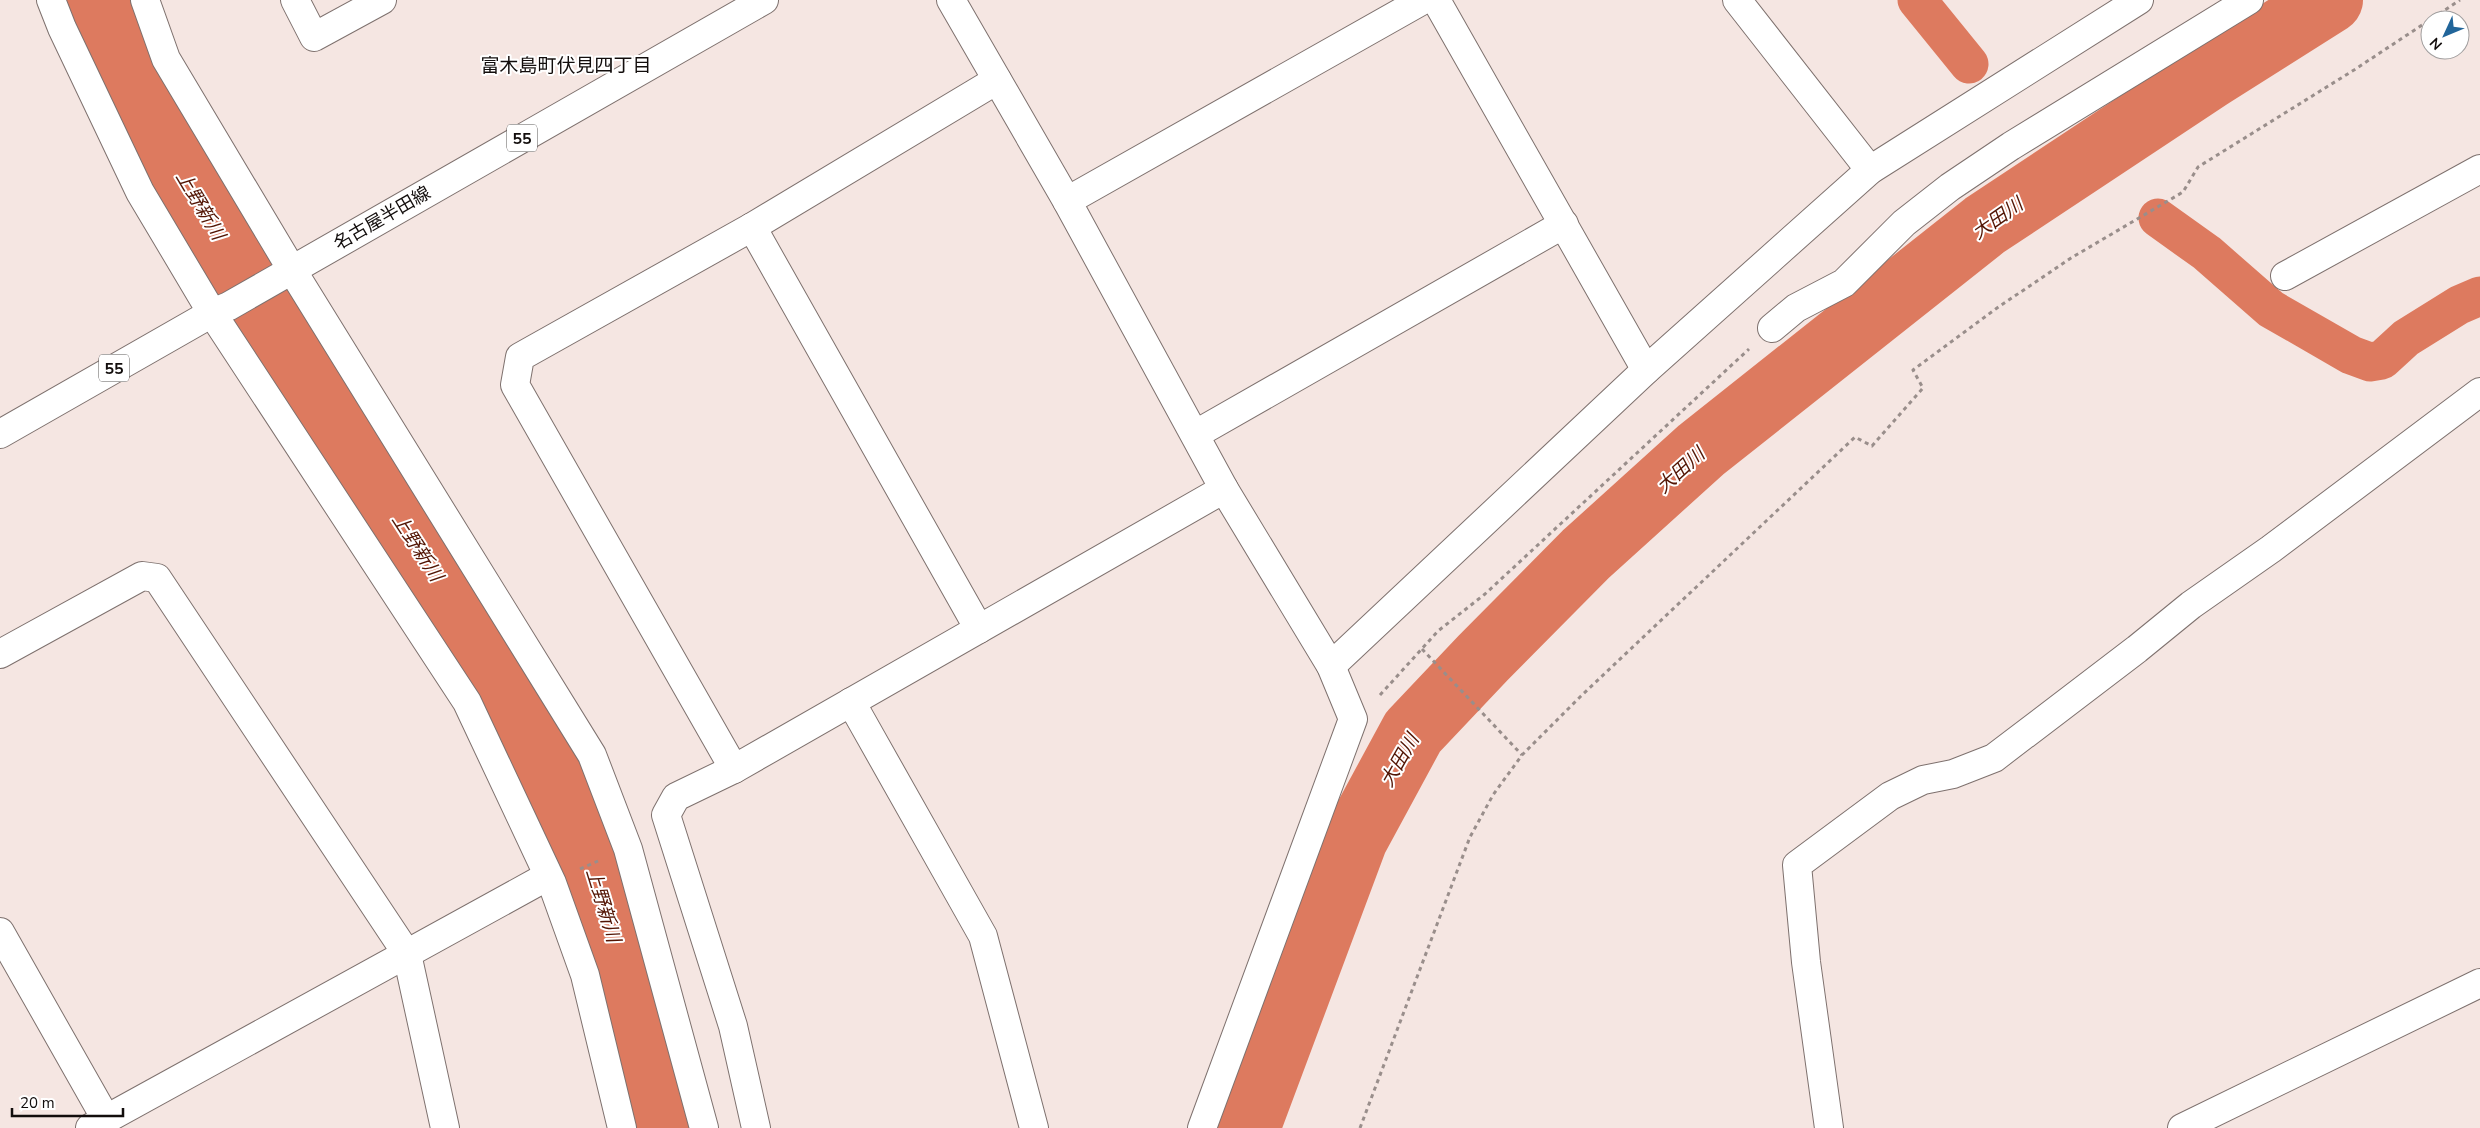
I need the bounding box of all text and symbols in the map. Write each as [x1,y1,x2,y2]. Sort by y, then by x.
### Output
north arrow [2420,10,2470,60]
text: N [2426,33,2446,54]
district label: 富木島町伏見四丁目 [480,53,652,79]
road number: 55 [507,125,537,152]
water label: 上野新川 [169,166,232,246]
street label: 名古屋半田線 [329,181,435,255]
water label: 大田川 [1967,191,2030,246]
road number: 55 [99,354,129,382]
water label: 大田川 [1651,441,1712,499]
water label: 上野新川 [386,509,450,588]
water label: 大田川 [1374,728,1426,792]
water label: 上野新川 [579,865,627,947]
scale bar [12,1086,124,1118]
text: 20 m [20,1093,55,1113]

